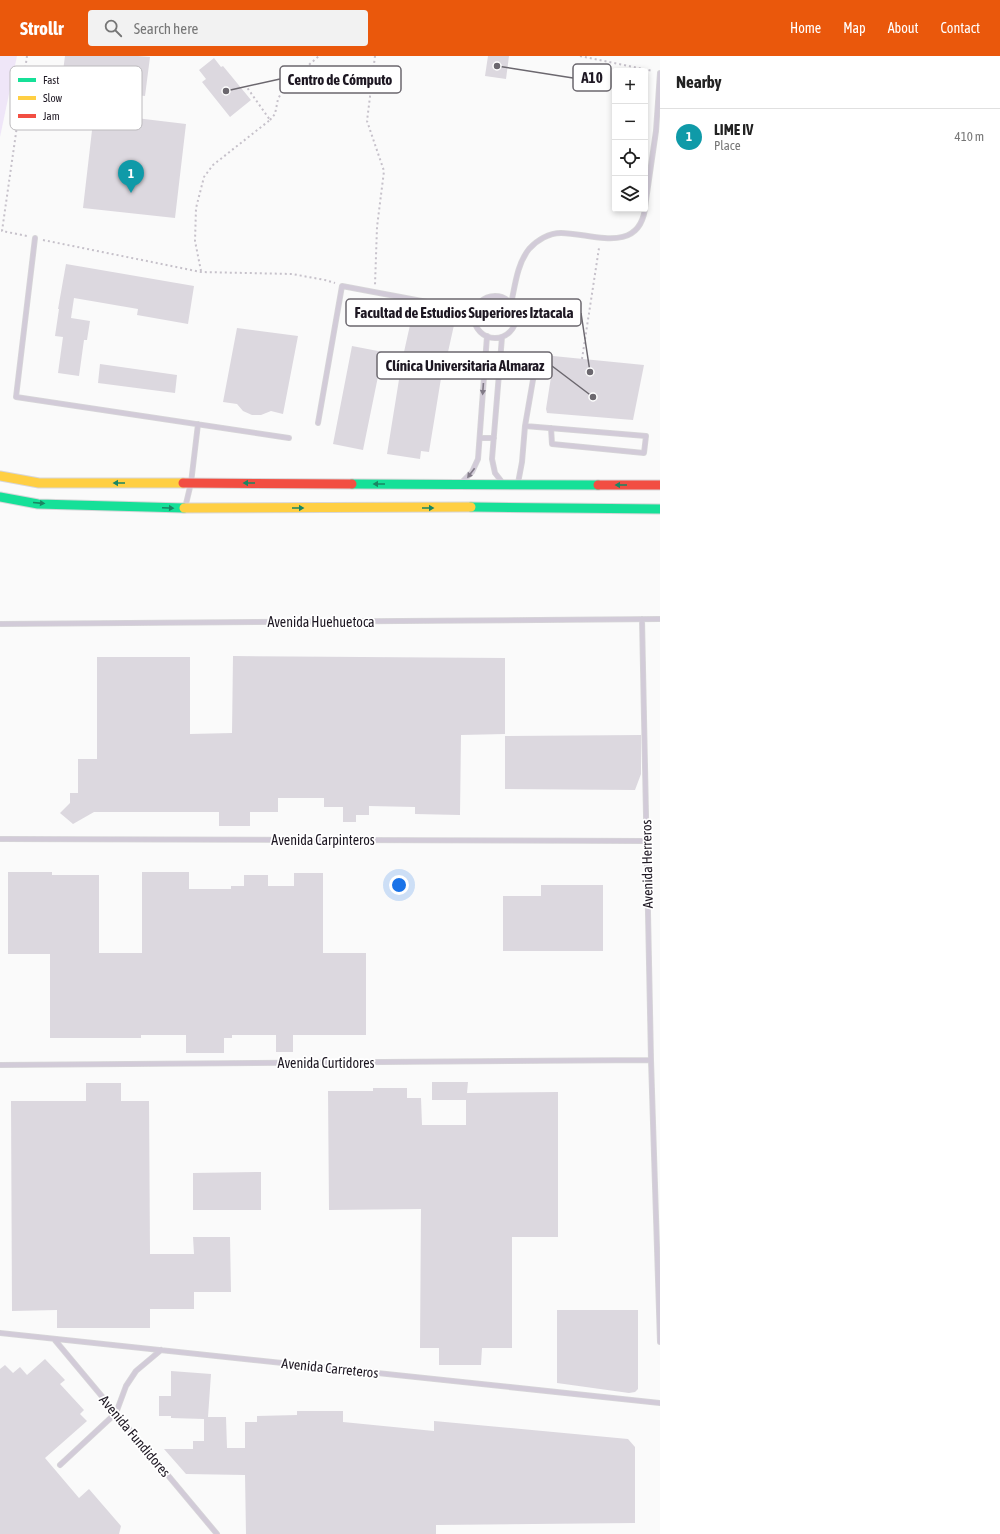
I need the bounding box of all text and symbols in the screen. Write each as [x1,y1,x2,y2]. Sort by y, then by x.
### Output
search box [88,10,368,46]
text: Strollr [20,17,64,39]
icon: search [102,17,124,39]
text: Search here [134,20,198,37]
text: Home [790,20,821,36]
text: Map [843,20,866,36]
text: About [888,20,919,36]
text: Contact [941,20,980,36]
callout: A10 [573,64,611,91]
legend [10,66,142,130]
callout: Centro de Cómputo [280,66,401,93]
map controls [612,68,648,212]
button: + [612,68,648,104]
text: A10 [580,69,603,86]
text: Centro de Cómputo [288,71,392,88]
text: Nearby [676,72,722,92]
text: Fast [43,74,59,86]
text: Slow [43,92,62,104]
button: − [612,104,648,140]
text: Jam [43,110,60,122]
text: LIME IV [714,121,753,138]
text: 1 [686,129,692,144]
text: 410 m [955,129,984,144]
text: Place [714,138,741,153]
button: locate [612,140,648,176]
pin: 1 [118,160,144,193]
button: layers [612,176,648,212]
callout: Facultad de Estudios Superiores Iztacala [346,299,581,326]
text: Facultad de Estudios Superiores Iztacala [354,304,574,321]
callout: Clínica Universitaria Almaraz [377,352,552,379]
text: Clínica Universitaria Almaraz [386,357,545,374]
one-way arrow [479,383,486,395]
one-way arrow [466,467,475,478]
one-way arrow [112,480,125,486]
one-way arrow [242,480,255,486]
one-way arrow [372,481,385,487]
one-way arrow [614,482,627,488]
one-way arrow [32,500,45,507]
one-way arrow [162,505,175,511]
one-way arrow [292,505,305,511]
one-way arrow [422,505,435,511]
street label: Avenida Huehuetoca [267,614,375,630]
street label: Avenida Herreros [638,819,656,908]
street label: Avenida Carpinteros [271,832,375,848]
your location [389,875,409,895]
street label: Avenida Curtidores [278,1055,374,1071]
street label: Avenida Carreteros [281,1355,379,1381]
street label: Avenida Fundidores [96,1392,174,1480]

